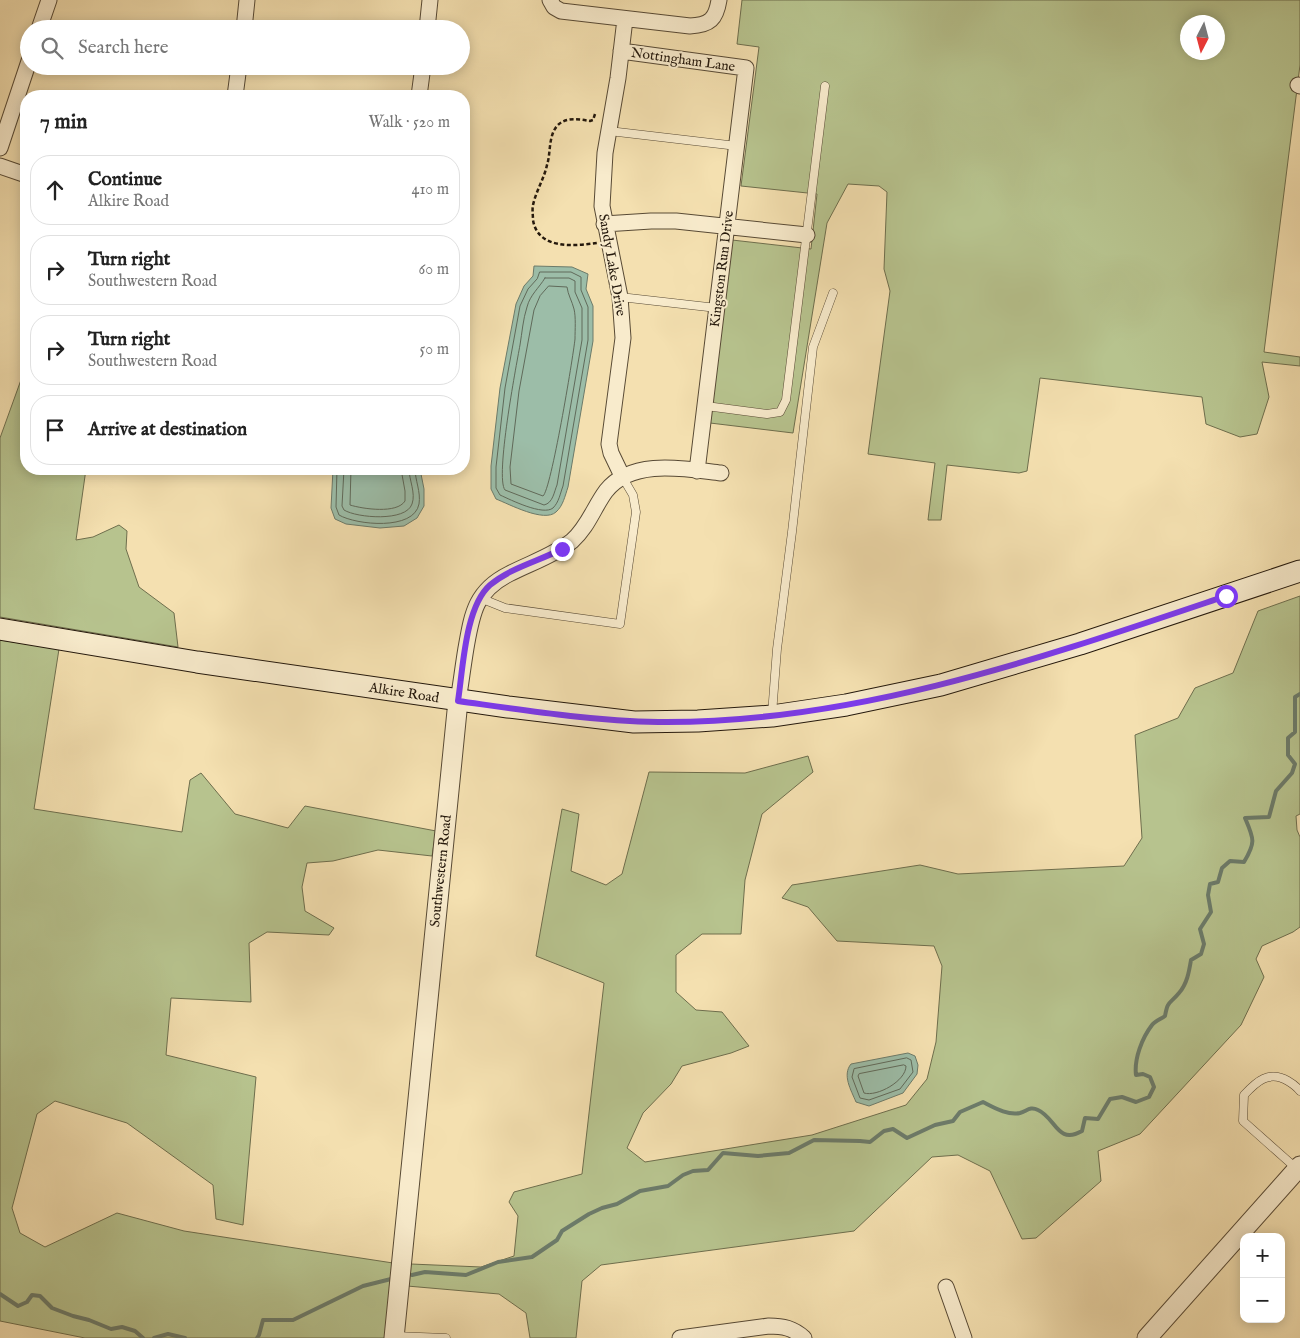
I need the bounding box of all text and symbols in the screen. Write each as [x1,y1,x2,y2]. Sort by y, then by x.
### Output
north arrow [1180,15,1225,60]
search box [20,20,470,75]
icon: search [38,34,66,62]
text: Search here [78,36,169,60]
street label: Nottingham Lane [630,44,737,76]
text: 7 min [40,109,87,136]
text: Walk · 520 m [368,113,450,133]
text: Continue [88,168,162,192]
icon: ahead [41,176,69,204]
text: 410 m [412,180,449,200]
text: Alkire Road [88,192,169,212]
street label: Kingston Run Drive [706,209,738,328]
street label: Sandy Lake Drive [594,212,630,318]
text: Turn right [88,248,170,272]
icon: right [41,256,69,284]
text: 60 m [419,260,449,280]
text: Southwestern Road [88,272,217,292]
text: Turn right [88,328,170,352]
icon: right [41,336,69,364]
text: 50 m [420,340,449,360]
text: Southwestern Road [88,352,217,372]
icon: arrive [41,416,69,444]
text: Arrive at destination [88,418,247,442]
route end [551,538,574,561]
route start [1215,585,1238,608]
street label: Alkire Road [367,678,441,708]
street label: Southwestern Road [426,813,456,928]
map controls [1240,1233,1285,1323]
button: + [1240,1233,1285,1278]
button: − [1240,1278,1285,1323]

